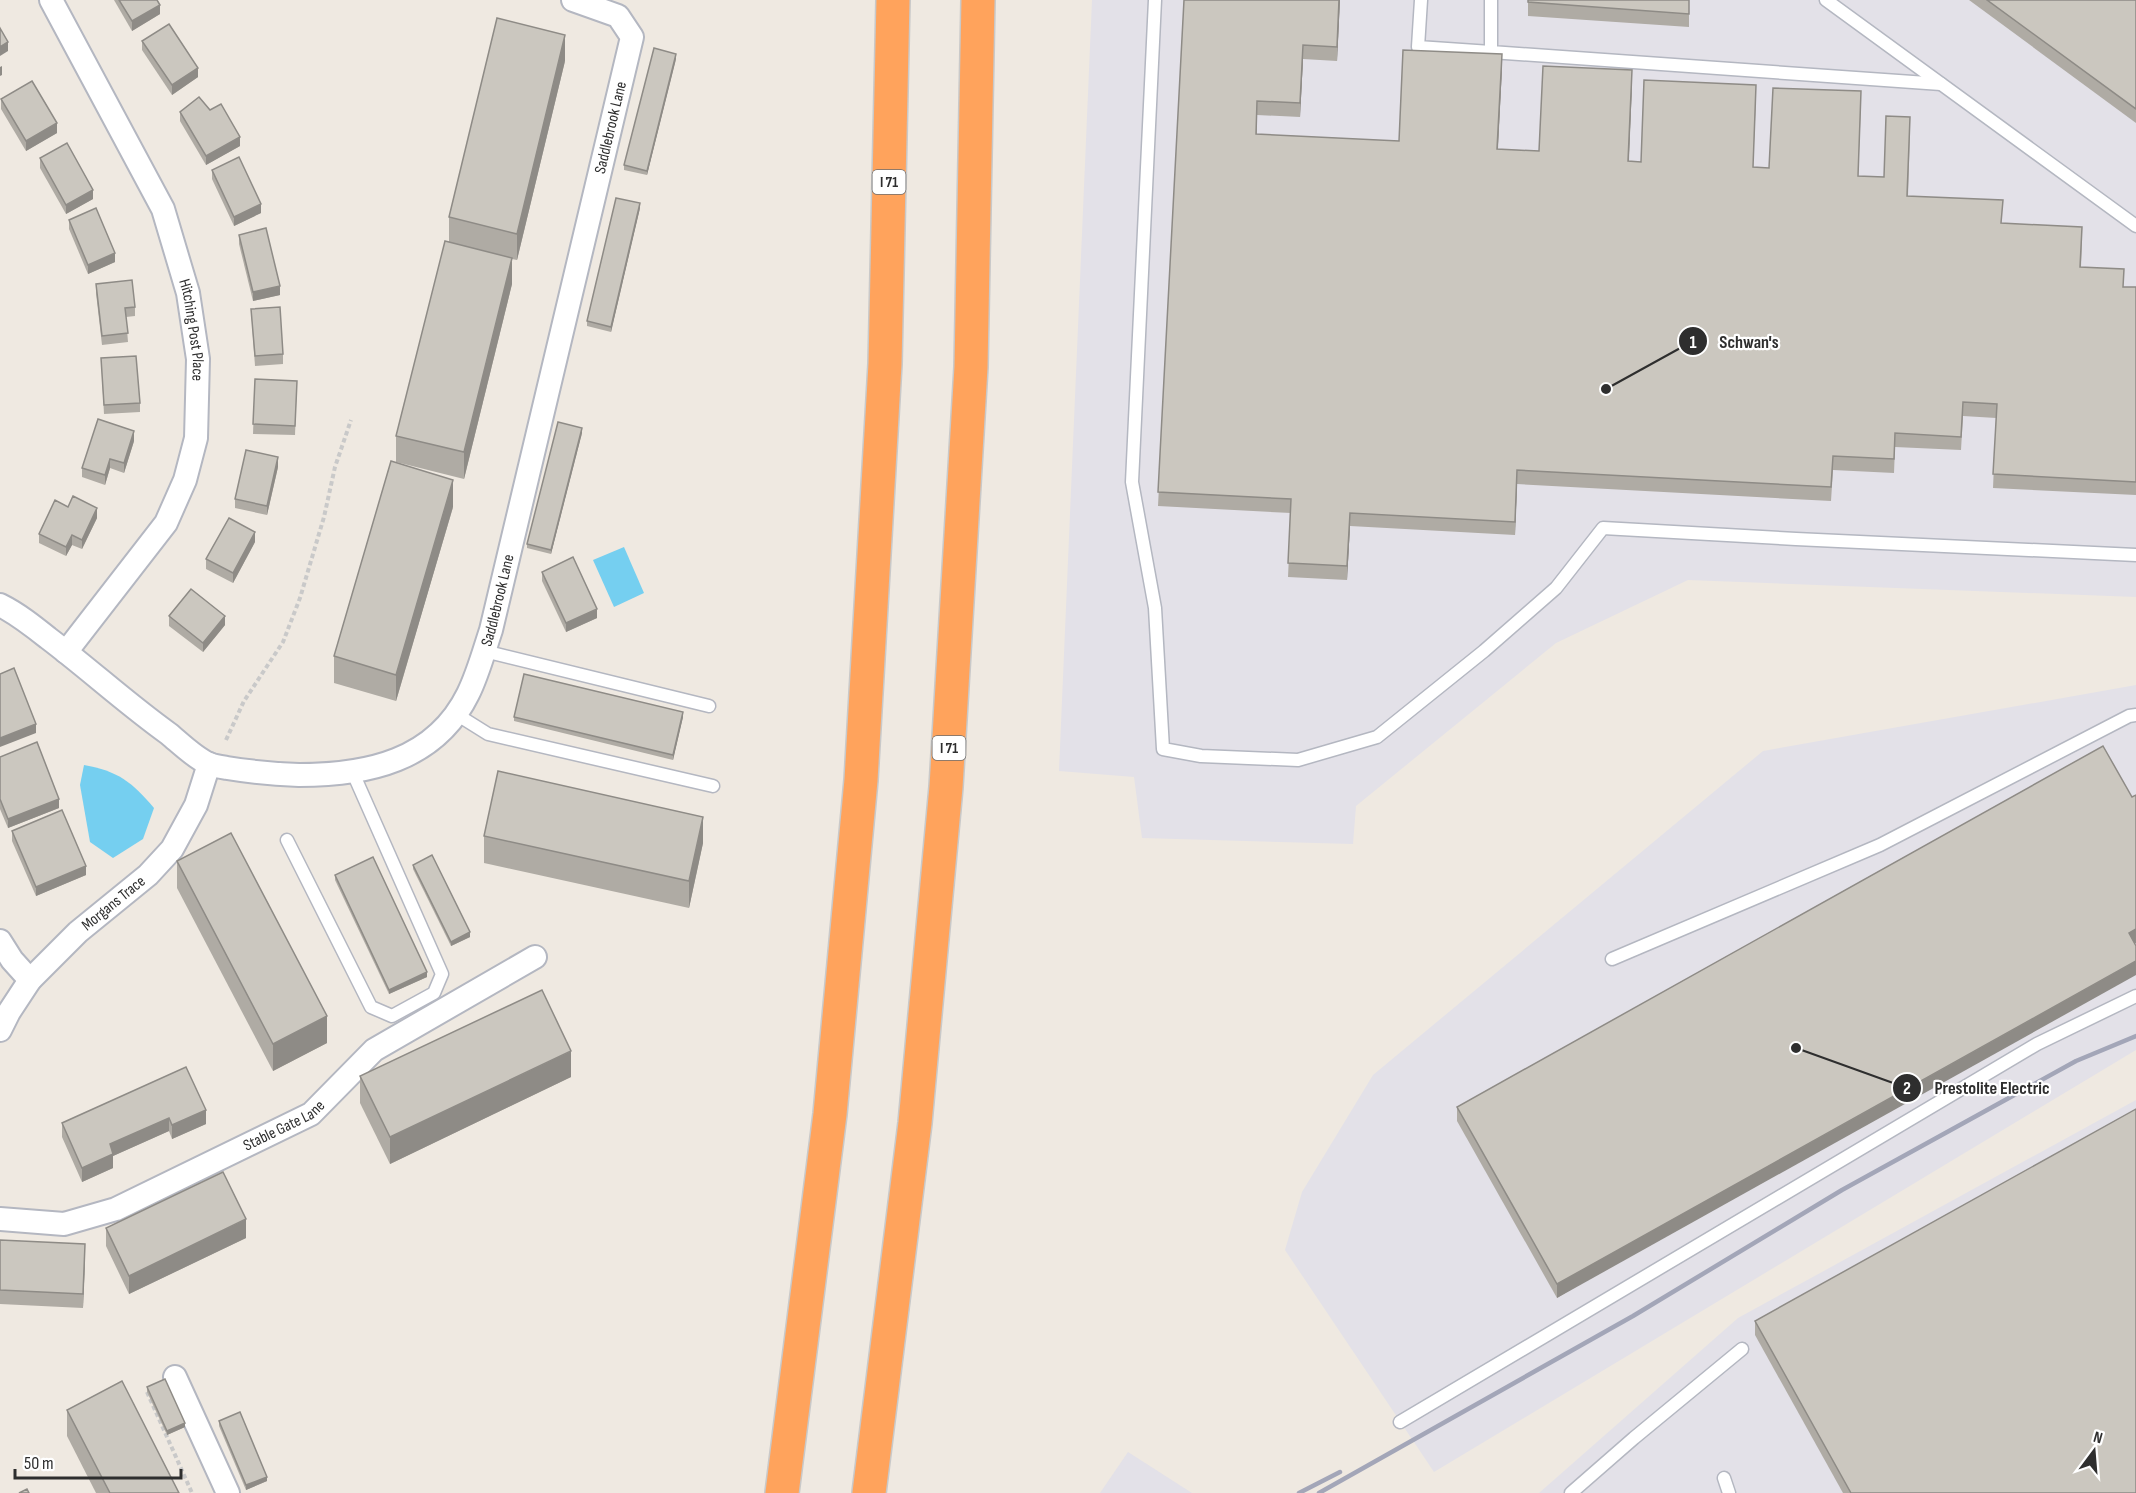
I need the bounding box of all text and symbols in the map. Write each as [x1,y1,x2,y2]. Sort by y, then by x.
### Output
street label: Saddlebrook Lane [590,80,631,176]
road number: I 71 [872,170,906,194]
street label: Hitching Post Place [175,277,207,381]
callout: Schwan's [1678,323,1791,359]
text: 1 [1689,332,1697,353]
text: Schwan's [1719,332,1779,353]
street label: Saddlebrook Lane [477,552,518,649]
road number: I 71 [932,736,966,760]
street label: Morgans Trace [78,872,149,935]
callout: Prestolite Electric [1892,1070,2061,1106]
text: 2 [1903,1078,1911,1099]
text: Prestolite Electric [1934,1078,2050,1099]
street label: Stable Gate Lane [240,1096,329,1155]
north arrow [2064,1421,2124,1481]
text: N [2091,1428,2104,1448]
scale bar [15,1442,182,1480]
text: 50 m [24,1453,54,1474]

